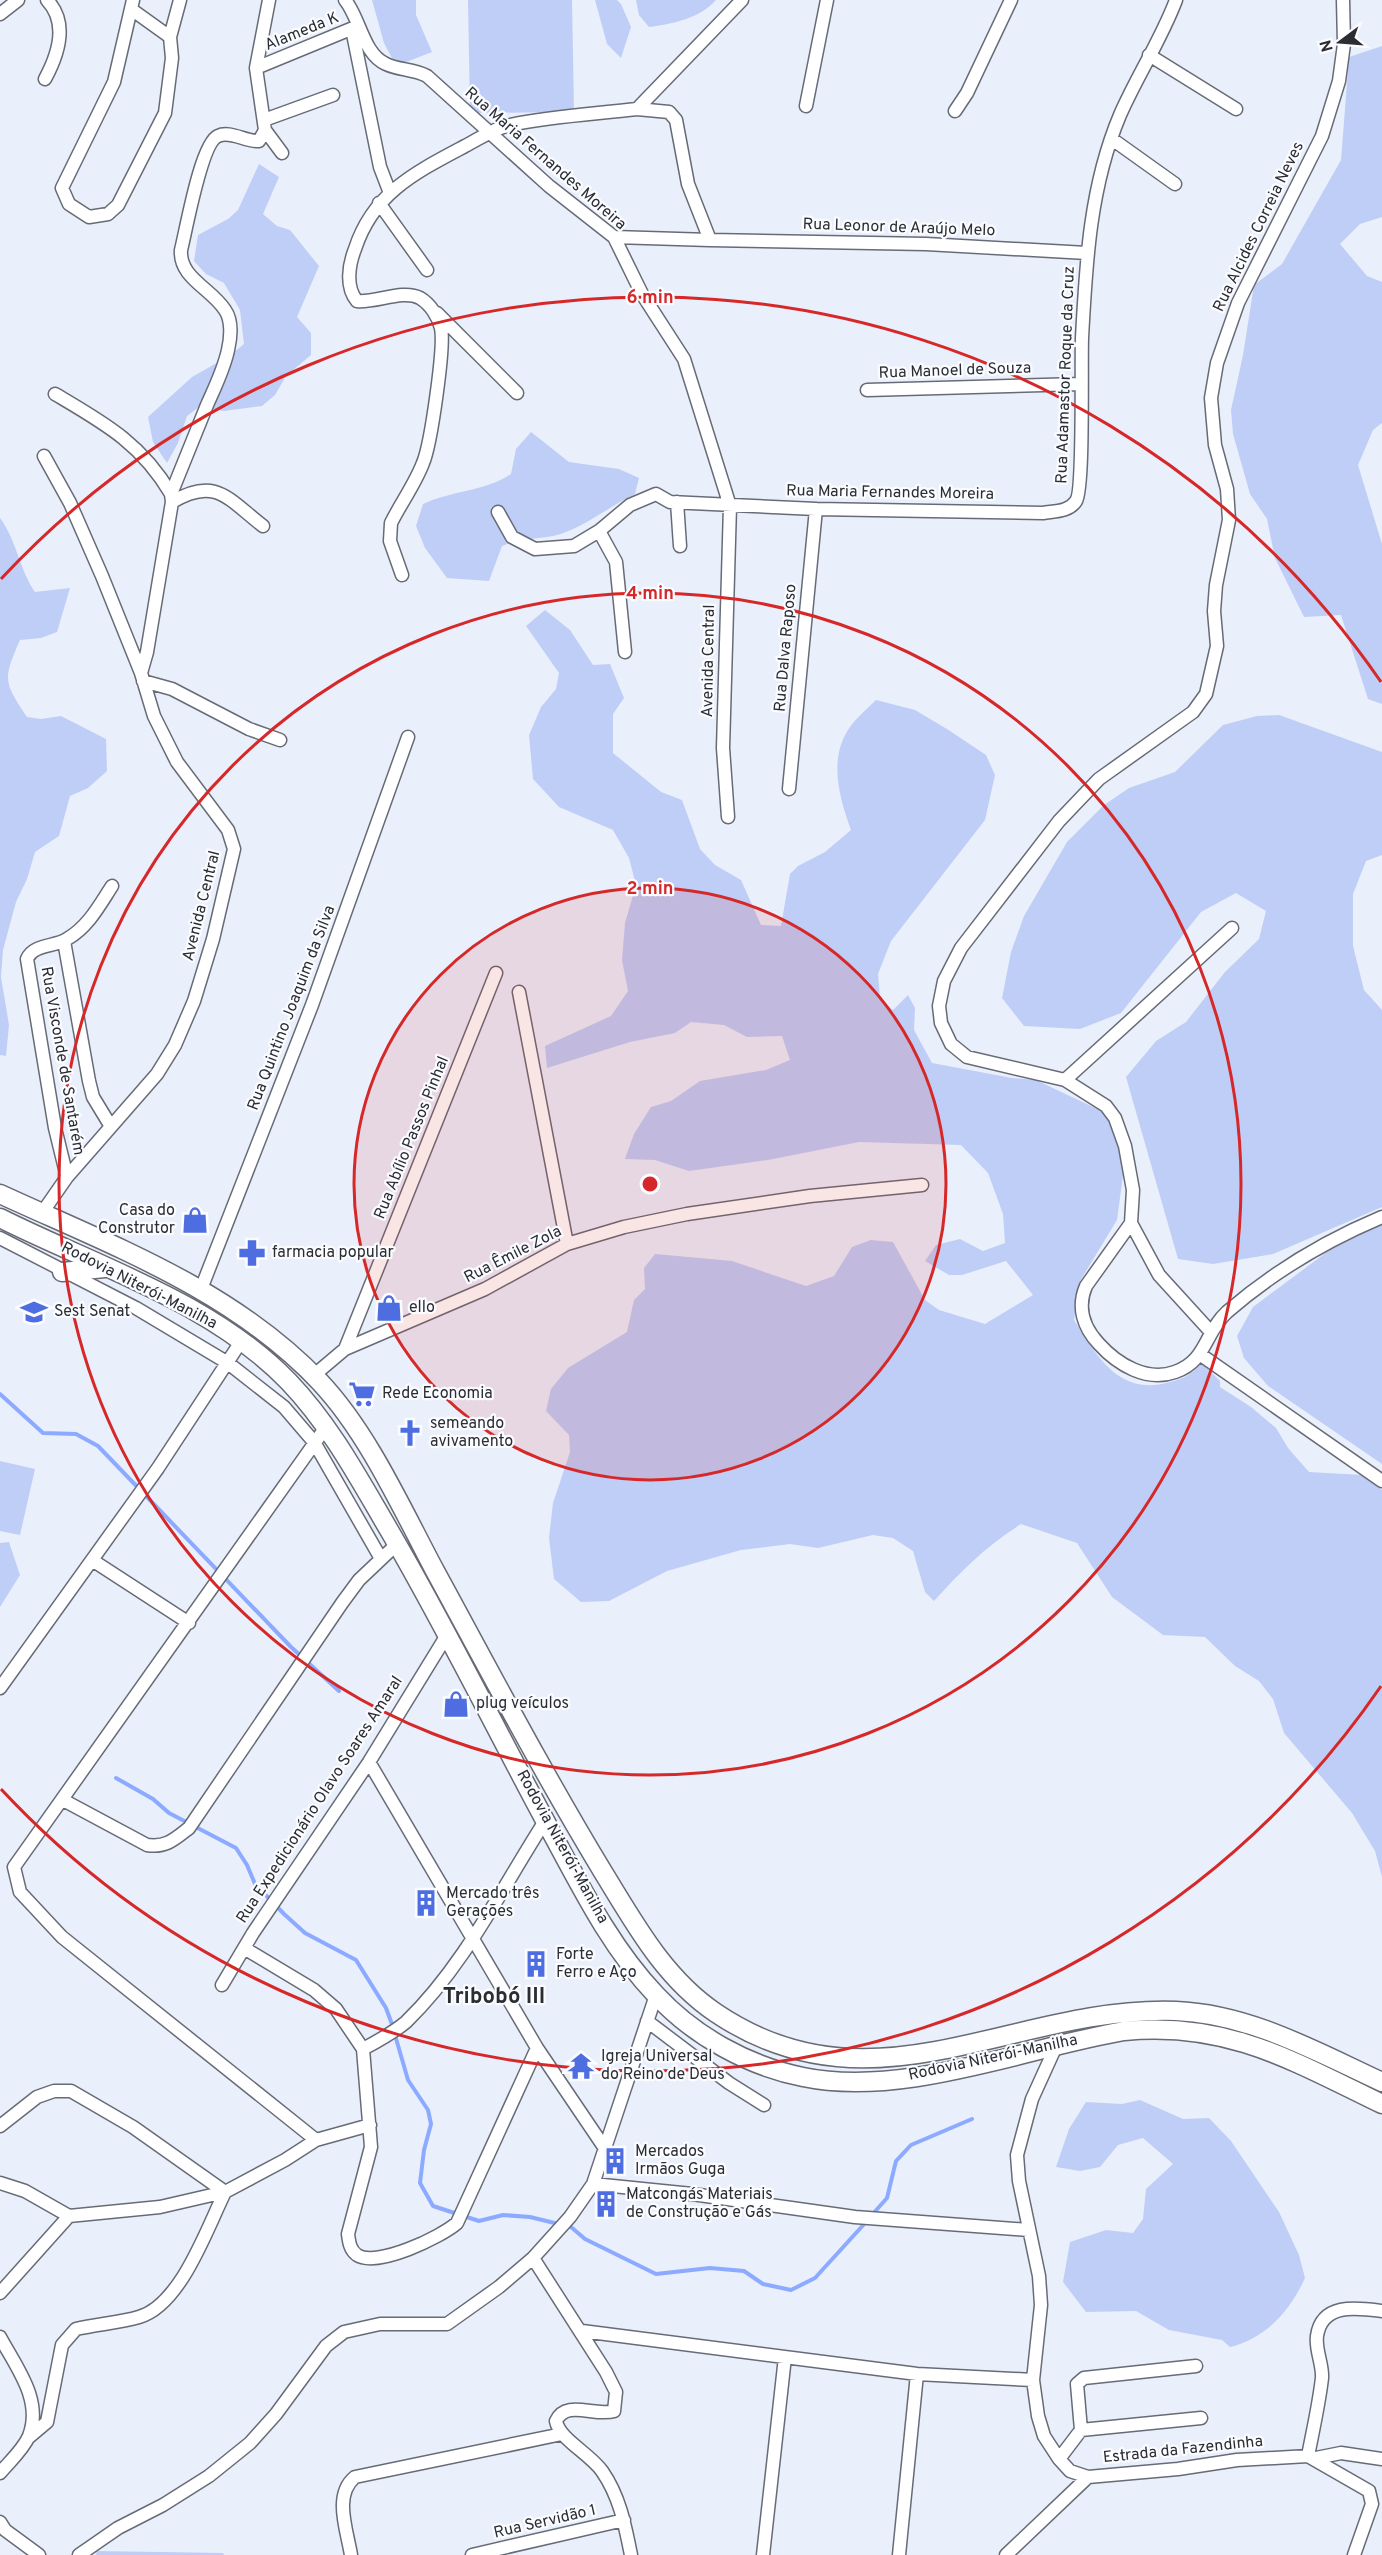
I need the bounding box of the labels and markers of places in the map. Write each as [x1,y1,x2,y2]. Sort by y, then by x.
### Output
centre of rings [640,1174,660,1194]
place label: Casa do Construtor [98,1201,175,1239]
shop icon: Casa do Construtor [180,1205,210,1235]
pharmacy icon: farmacia popular [237,1238,267,1268]
place label: farmacia popular [272,1243,394,1263]
shop icon: ello [374,1293,404,1323]
school or university icon: Sest Senat [19,1297,49,1327]
place label: ello [409,1298,435,1318]
place label: Sest Senat [54,1302,130,1322]
supermarket icon: Rede Economia [347,1379,377,1409]
place label: Rede Economia [382,1384,493,1404]
place label: semeando avivamento [430,1414,513,1452]
church icon: semeando avivamento [395,1418,425,1448]
shop icon: plug veículos [441,1689,471,1719]
place label: plug veículos [476,1694,569,1714]
place label: Mercado três Gerações [446,1884,539,1922]
building icon: Mercado três Gerações [411,1888,441,1918]
place label: Forte Ferro e Aço [556,1945,637,1983]
building icon: Forte Ferro e Aço [521,1949,551,1979]
place label: Igreja Universal do Reino de Deus [601,2047,725,2085]
temple icon: Igreja Universal do Reino de Deus [566,2051,596,2081]
place label: Mercados Irmãos Guga [635,2142,725,2180]
building icon: Mercados Irmãos Guga [600,2146,630,2176]
place label: Matcongás Materiais de Construção e Gás [626,2185,773,2223]
building icon: Matcongás Materiais de Construção e Gás [591,2189,621,2219]

